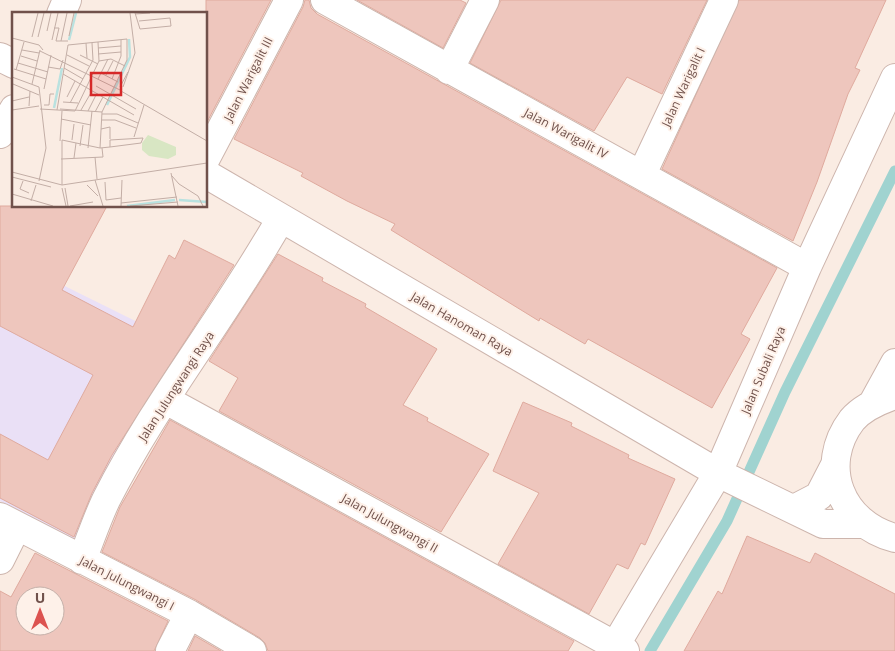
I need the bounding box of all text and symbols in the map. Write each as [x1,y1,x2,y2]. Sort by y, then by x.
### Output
inset map [12,12,208,208]
street label: Jalan Warigalit III [219,34,277,125]
street label: Jalan Warigalit I [657,45,709,130]
street label: Jalan Warigalit IV [520,103,612,163]
street label: Jalan Hanoman Raya [407,287,516,360]
street label: Jalan Subali Raya [736,323,789,417]
street label: Jalan Julungwangi Raya [134,328,218,445]
street label: Jalan Julungwangi II [338,489,441,557]
street label: Jalan Julungwangi I [76,551,177,614]
north arrow [15,586,65,636]
text: U [35,588,45,607]

